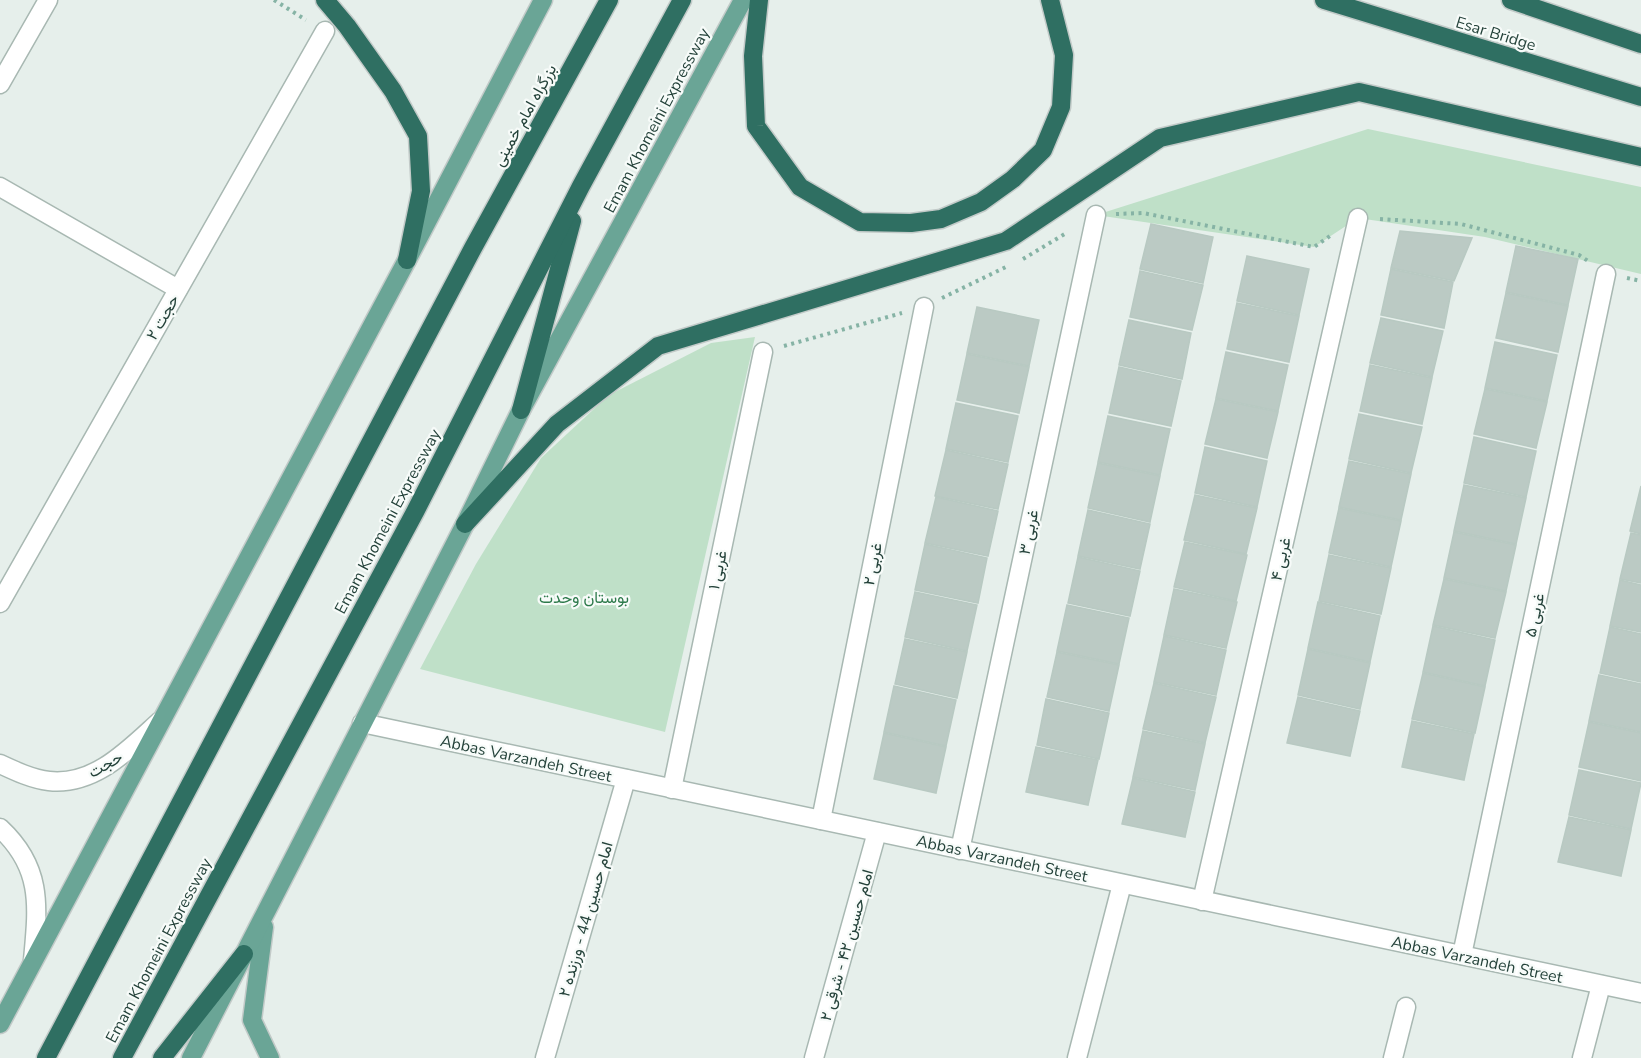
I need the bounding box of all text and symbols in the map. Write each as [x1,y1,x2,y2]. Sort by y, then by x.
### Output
street label: Esar Bridge [1453,11,1538,57]
street label: Emam Khomeini Expressway [599,23,715,217]
street label: بزرگراه امام خمینی [488,60,562,171]
street label: حجت ۲ [141,291,185,344]
street label: Emam Khomeini Expressway [330,424,446,618]
street label: غربی ۳ [1013,508,1044,557]
street label: غربی ۴ [1265,535,1297,583]
street label: غربی ۲ [858,541,888,588]
street label: غربی ۱ [703,549,733,592]
park label: بوستان وحدت [539,587,629,609]
street label: غربی ۵ [1520,591,1550,639]
street label: Abbas Varzandeh Street [438,730,614,788]
street label: حجت [84,746,127,784]
street label: Abbas Varzandeh Street [914,830,1090,888]
street label: امام حسین 44 - ورزنده ۲ [553,839,619,999]
street label: Emam Khomeini Expressway [101,853,217,1047]
street label: امام حسین ۴۲ - شرقی ۲ [815,867,879,1024]
street label: Abbas Varzandeh Street [1389,931,1565,989]

